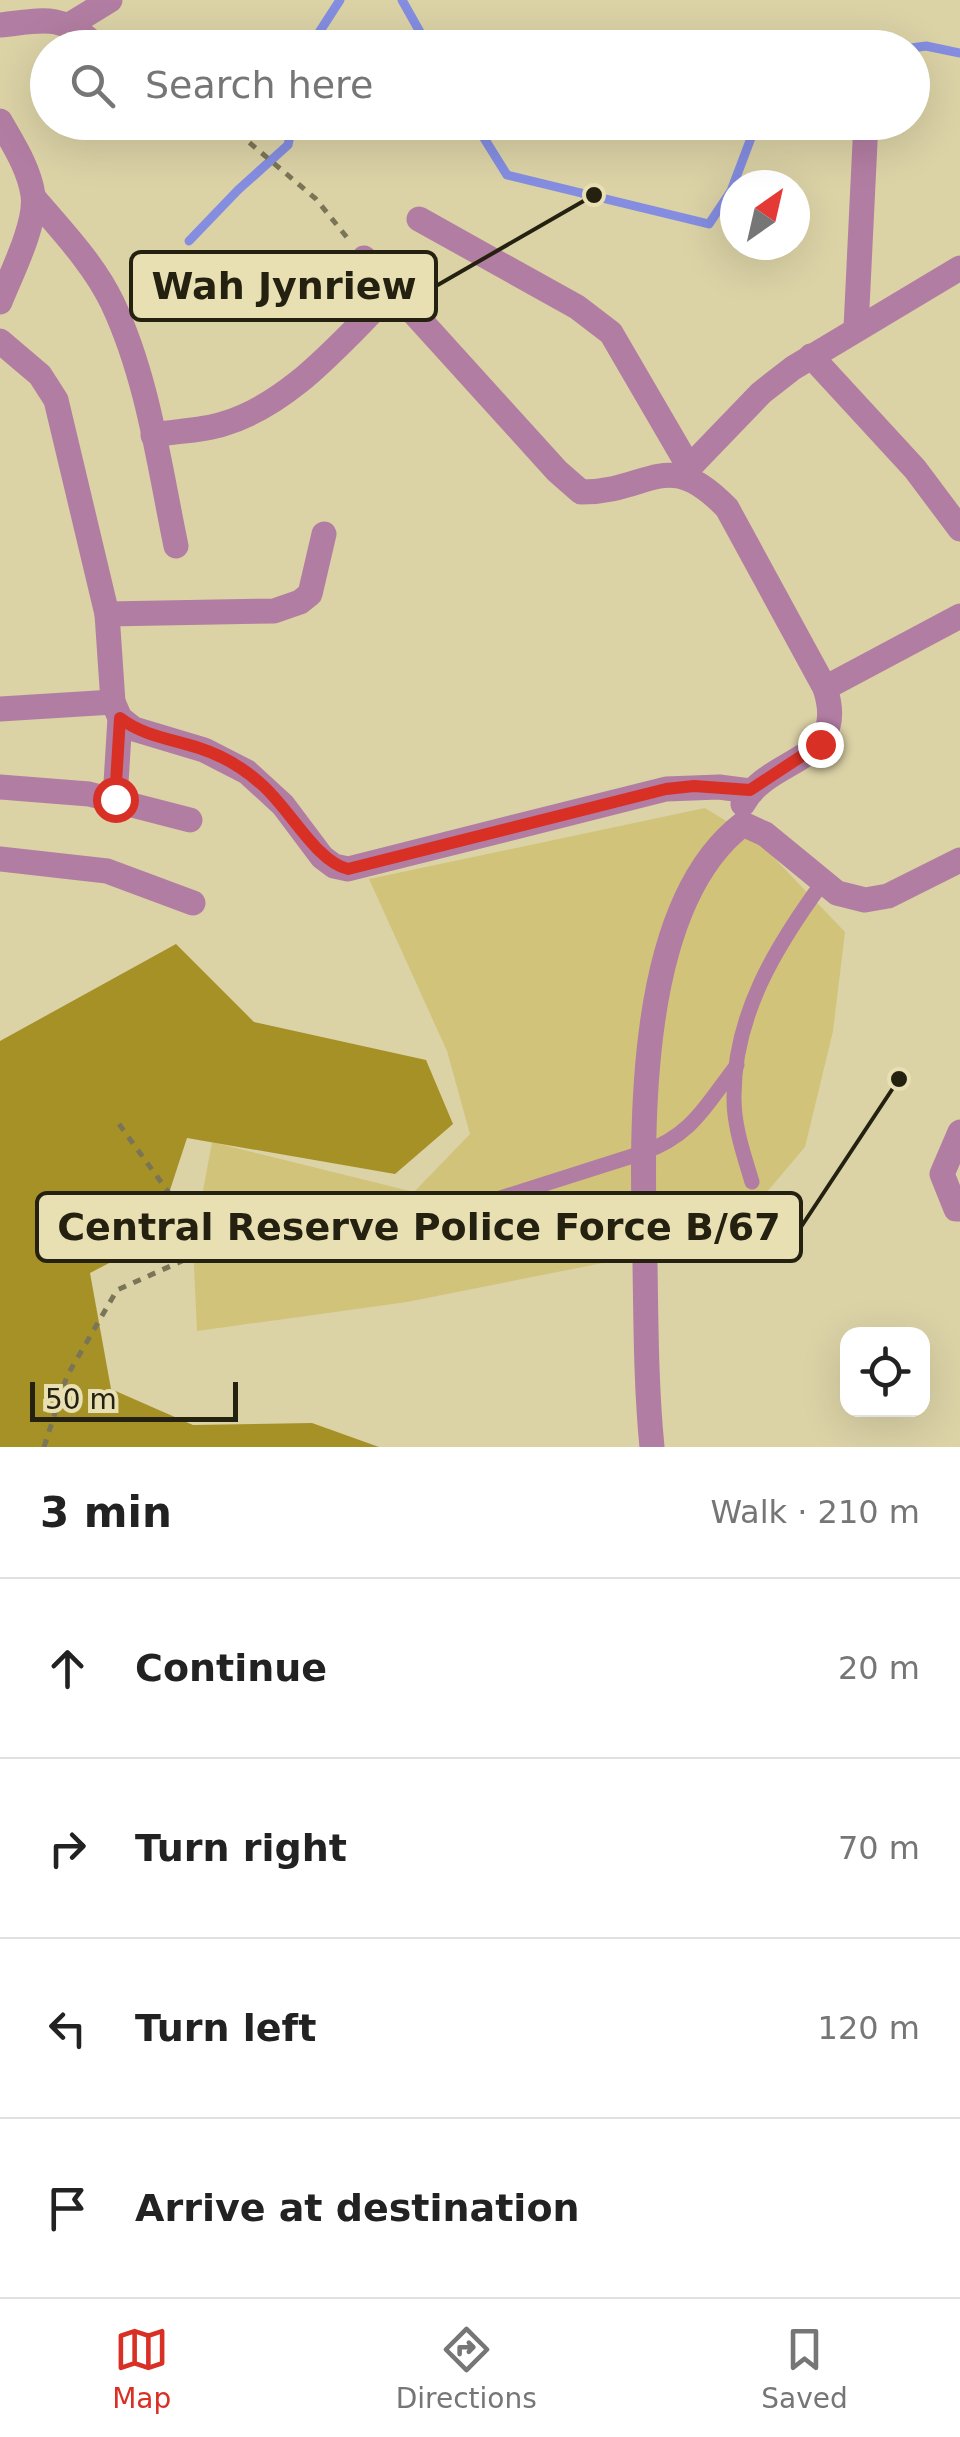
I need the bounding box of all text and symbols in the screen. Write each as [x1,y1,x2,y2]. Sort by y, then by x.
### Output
search box [30,30,930,140]
icon: search [65,58,120,113]
text: Search here [145,63,373,107]
north arrow [720,170,810,260]
callout: Wah Jynriew [131,252,436,320]
text: Wah Jynriew [151,264,417,308]
route end [798,722,844,768]
route start [93,777,139,823]
callout: Central Reserve Police Force B/67 [37,1193,801,1261]
text: Central Reserve Police Force B/67 [57,1205,781,1249]
map controls [840,1327,930,1417]
button: locate [840,1327,930,1417]
scale bar [30,1377,238,1422]
text: 50 m [45,1383,117,1416]
text: 3 min [40,1488,172,1537]
text: Walk · 210 m [710,1493,920,1531]
icon: ahead [40,1641,95,1696]
text: Continue [135,1646,327,1690]
text: 20 m [838,1649,920,1687]
icon: right [40,1821,95,1876]
text: Turn right [135,1826,347,1870]
text: 70 m [838,1829,920,1867]
icon: left [40,2001,95,2056]
text: Turn left [135,2006,316,2050]
text: 120 m [818,2009,920,2047]
icon: arrive [40,2181,95,2236]
text: Arrive at destination [135,2186,580,2230]
tab: Map [112,2322,171,2415]
tab: Directions [396,2322,537,2415]
tab: Saved [761,2322,848,2415]

